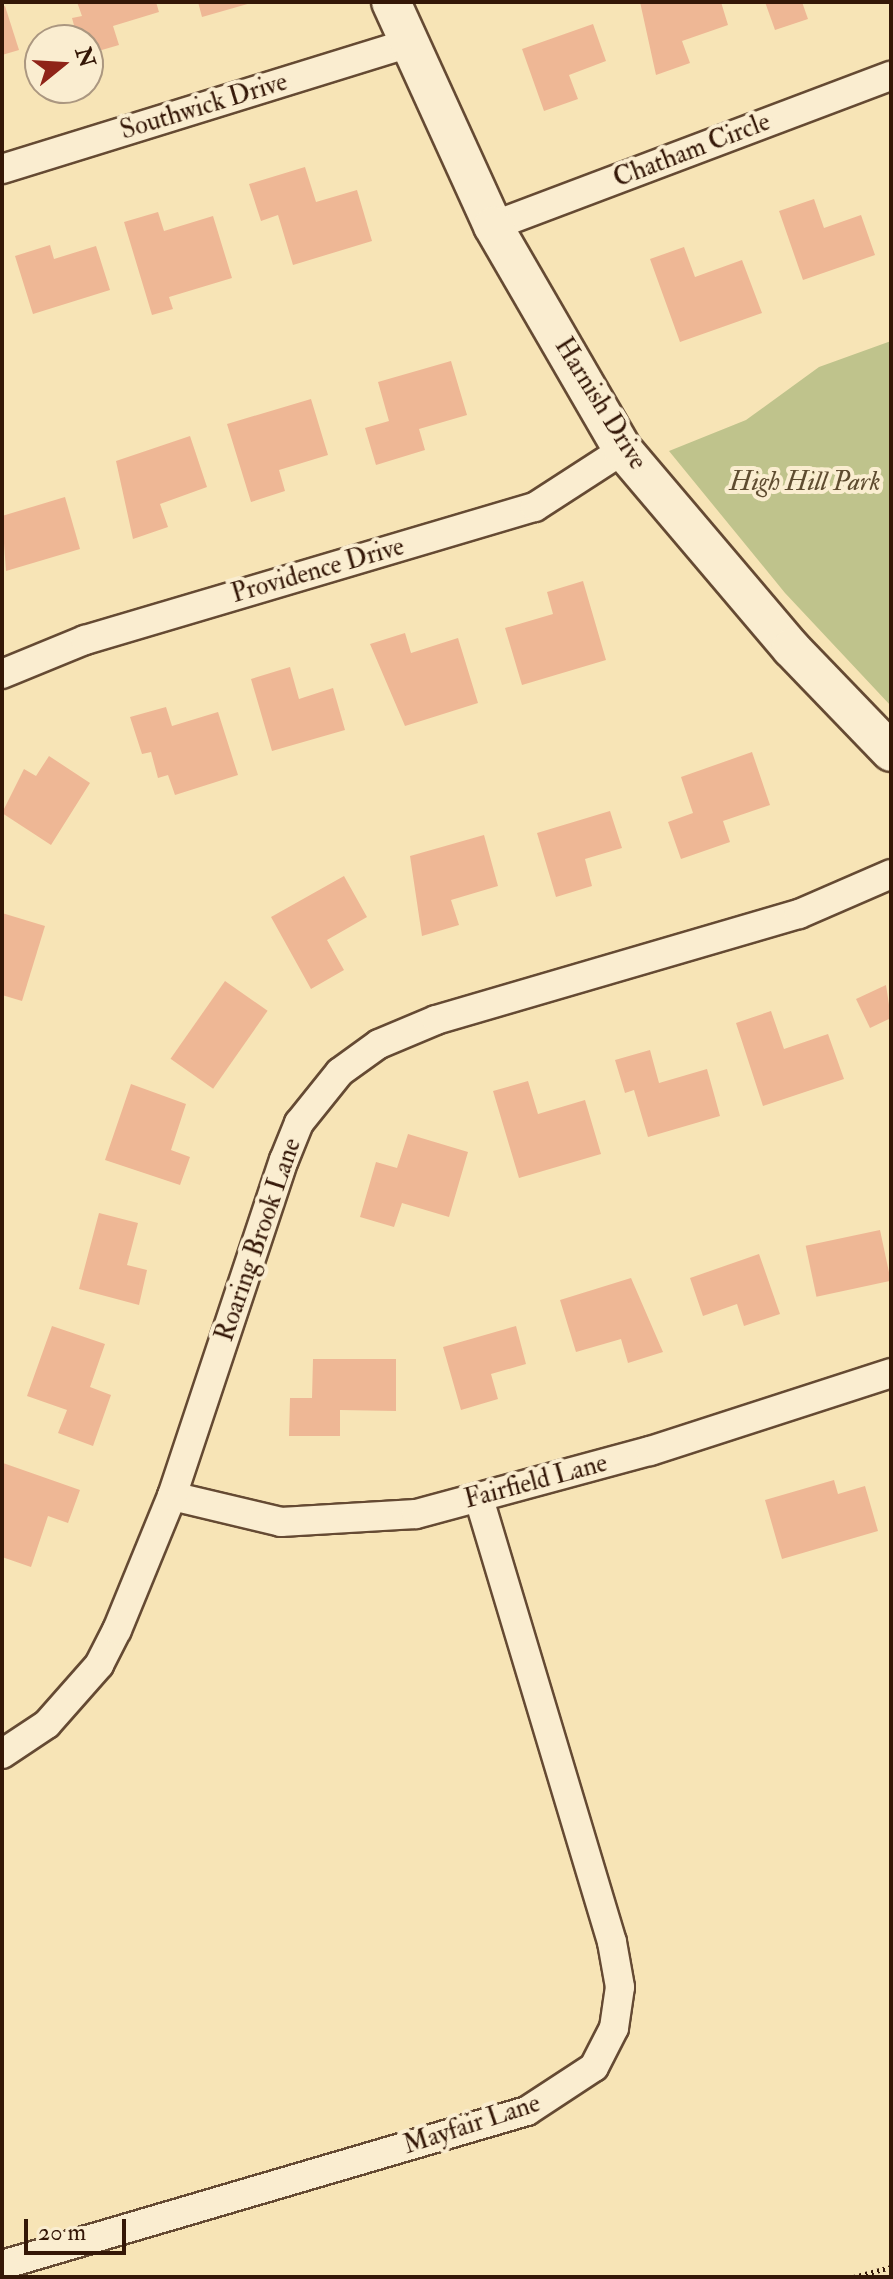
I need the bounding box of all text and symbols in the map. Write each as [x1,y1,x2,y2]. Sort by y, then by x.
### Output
north arrow [24,24,104,104]
text: N [69,43,101,71]
street label: Southwick Drive [117,67,291,147]
street label: Chatham Circle [609,107,775,195]
street label: Harnish Drive [547,332,653,476]
park label: High Hill Park [730,467,880,499]
street label: Providence Drive [228,531,408,611]
street label: Roaring Brook Lane [210,1134,308,1346]
street label: Fairfield Lane [461,1448,611,1516]
street label: Mayfair Lane [400,2088,544,2162]
scale bar [28,2203,130,2253]
text: 20 m [38,2217,86,2248]

